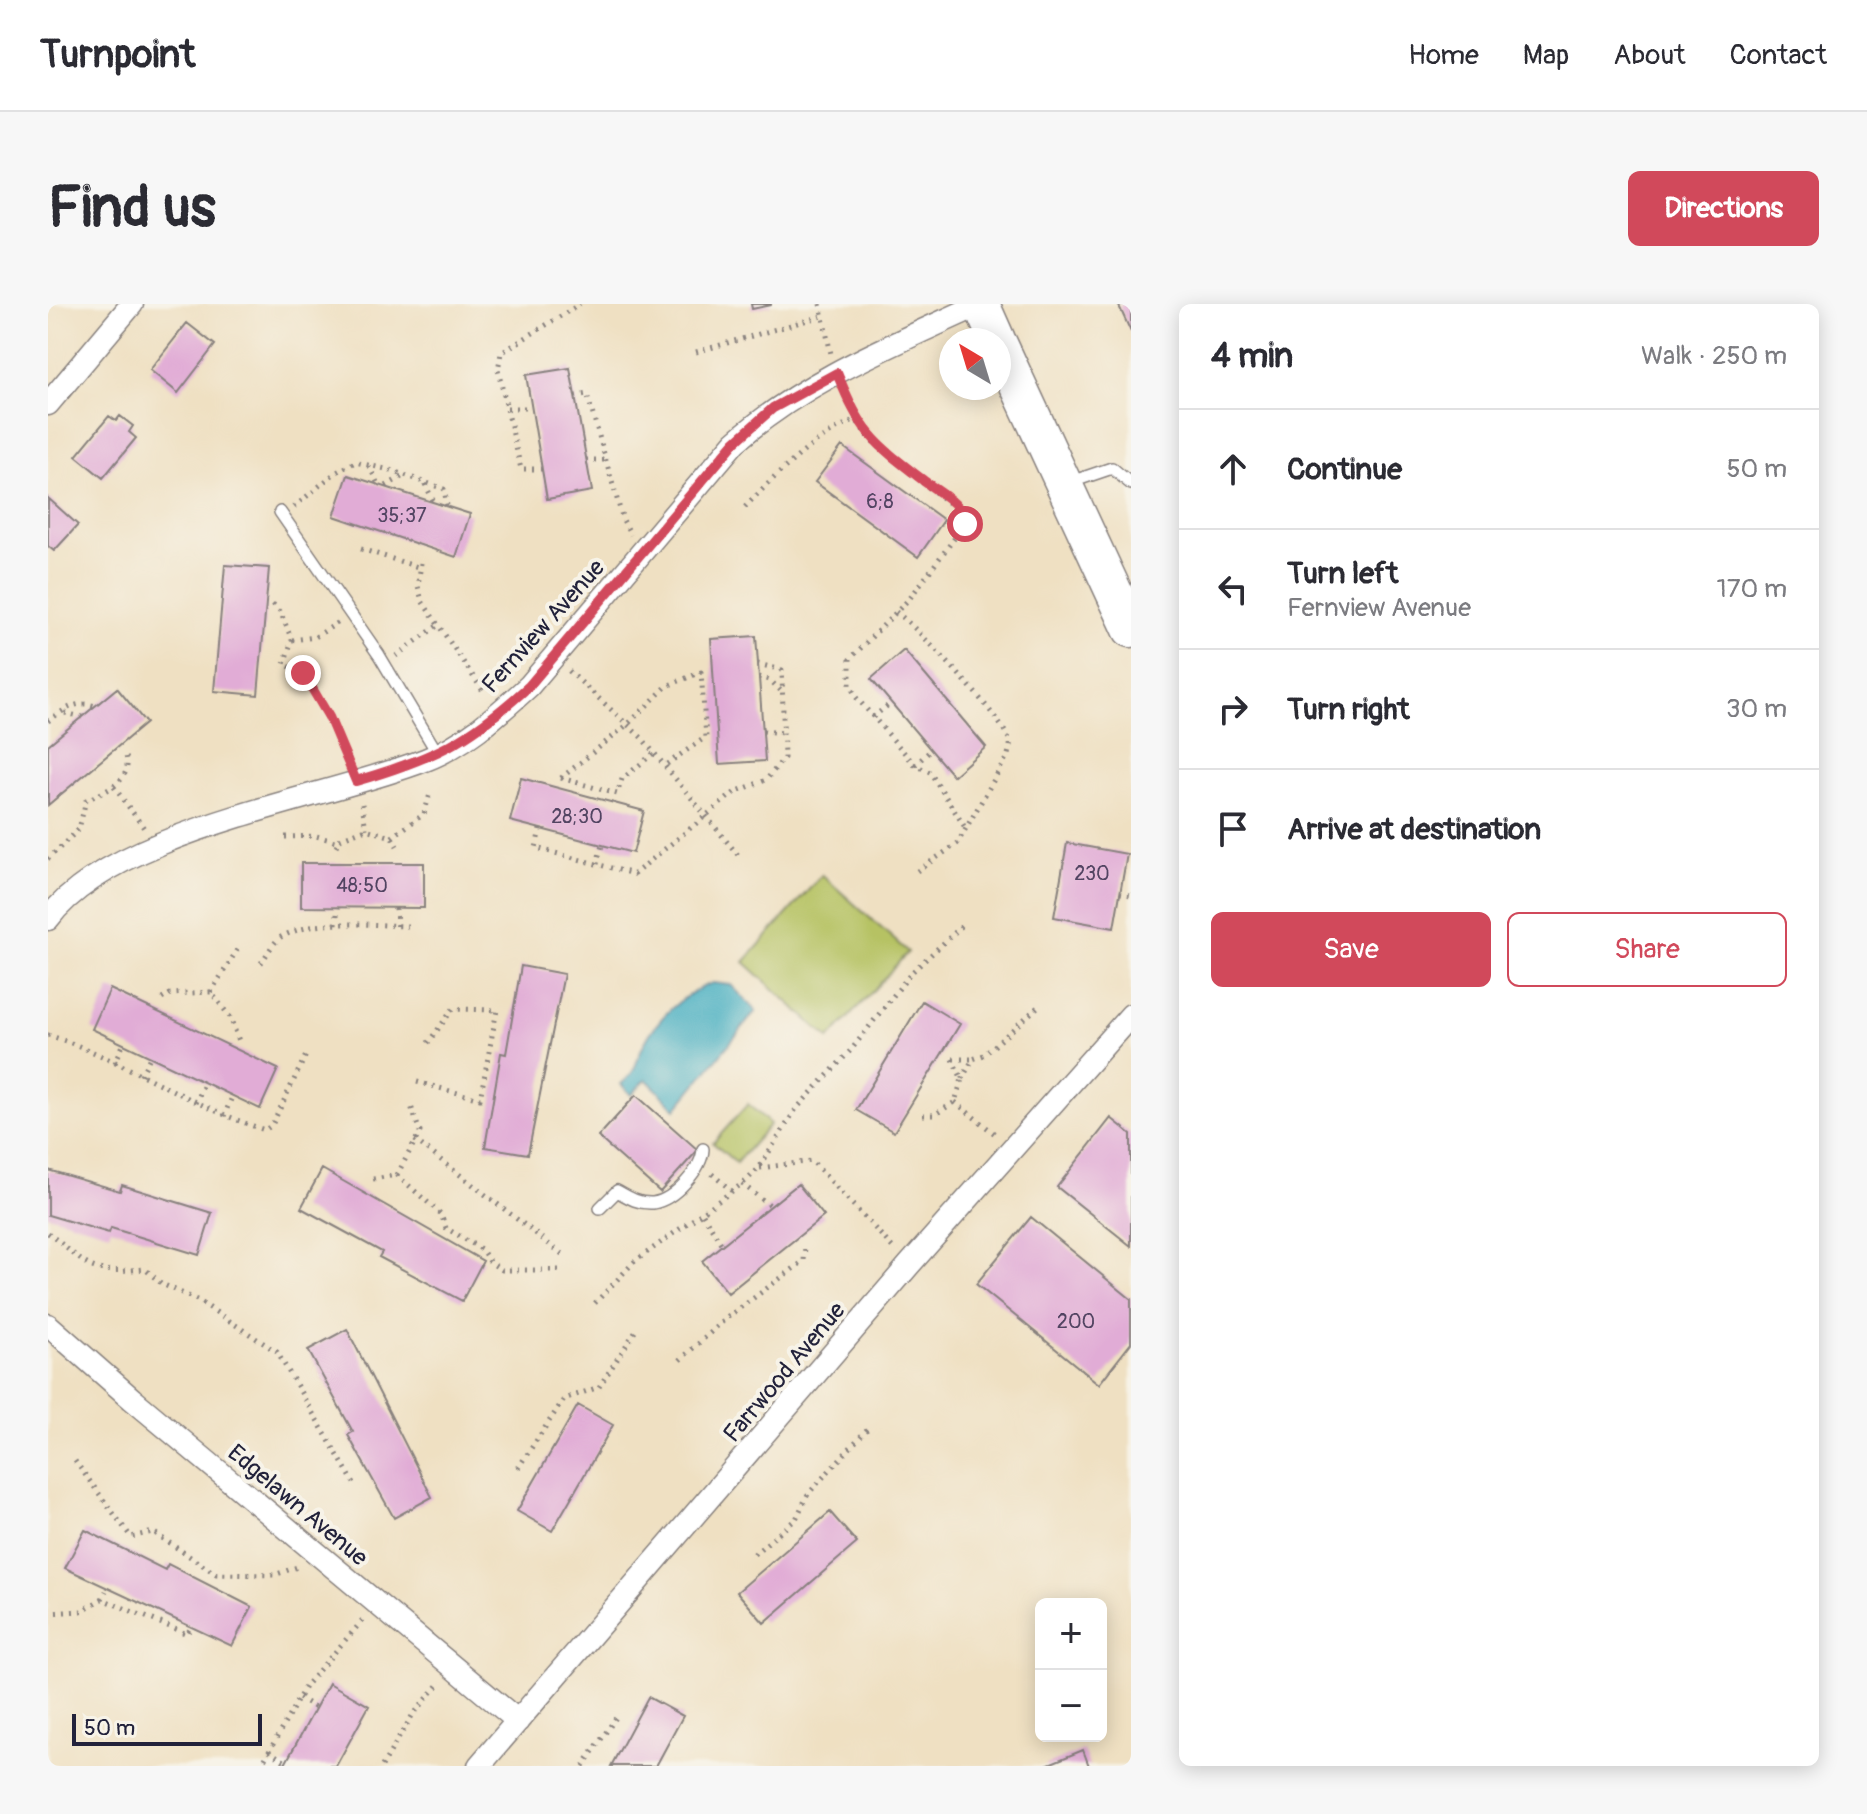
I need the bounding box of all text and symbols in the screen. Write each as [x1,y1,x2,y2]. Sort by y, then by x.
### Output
text: Turnpoint [40,31,195,79]
text: Home [1408,38,1479,73]
text: Map [1523,38,1569,73]
text: About [1613,38,1686,73]
text: Contact [1730,38,1827,73]
button: Directions [1628,171,1819,246]
text: Find us [48,174,216,243]
north arrow [939,328,1011,400]
text: 4 min [1211,335,1293,378]
text: Walk · 250 m [1641,340,1787,372]
icon: ahead [1211,447,1255,491]
text: Continue [1287,451,1402,488]
text: 50 m [1726,453,1787,485]
house number: 6;8 [866,489,894,514]
house number: 35;37 [377,503,427,528]
route start [947,506,983,542]
street label: Fernview Avenue [476,553,611,699]
text: Turn left [1287,555,1398,592]
icon: left [1211,567,1255,611]
text: 170 m [1717,573,1787,605]
text: Fernview Avenue [1287,592,1471,624]
route end [285,655,321,691]
icon: right [1211,687,1255,731]
text: Turn right [1287,691,1410,728]
text: 30 m [1726,693,1787,725]
house number: 28;30 [551,804,603,829]
icon: arrive [1211,807,1255,851]
text: Arrive at destination [1287,811,1541,848]
house number: 230 [1074,861,1110,886]
house number: 48;50 [336,873,388,898]
button: Save [1211,912,1491,987]
button: Share [1507,912,1787,987]
street label: Farrwood Avenue [717,1296,852,1448]
house number: 200 [1057,1309,1095,1334]
street label: Edgelawn Avenue [222,1438,374,1572]
map controls [1035,1598,1107,1742]
button: + [1035,1598,1107,1670]
button: − [1035,1670,1107,1742]
scale bar [72,1710,262,1746]
text: 50 m [84,1714,135,1742]

